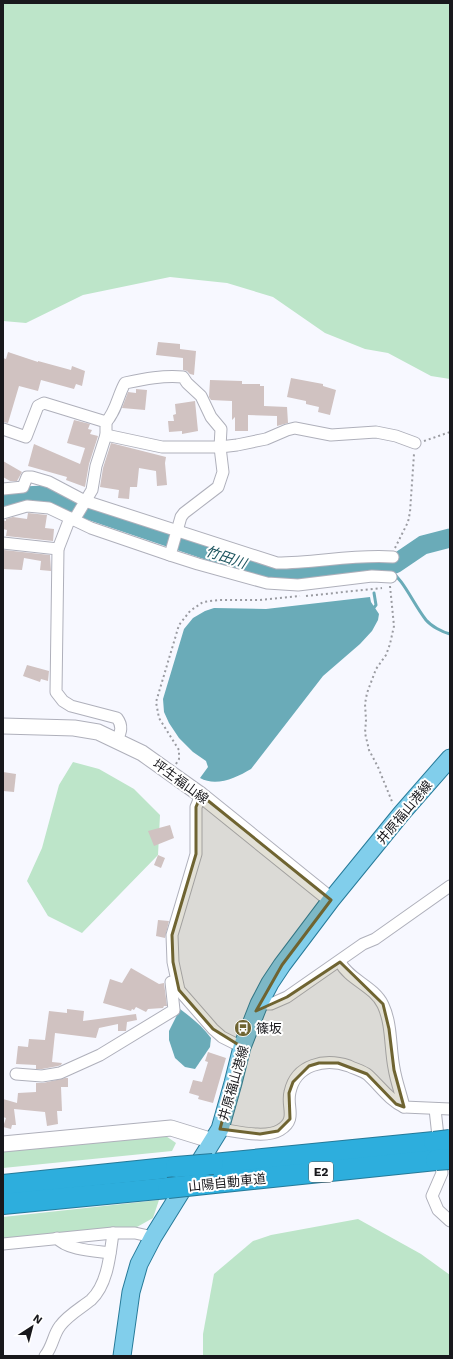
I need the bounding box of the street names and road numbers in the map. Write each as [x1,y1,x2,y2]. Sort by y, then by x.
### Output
street label: 坪生福山線 [150,756,211,807]
street label: 井原福山港線 [374,778,435,847]
street label: 井原福山港線 [216,1044,251,1123]
road number: E2 [309,1162,333,1182]
street label: 山陽自動車道 [187,1171,267,1194]

